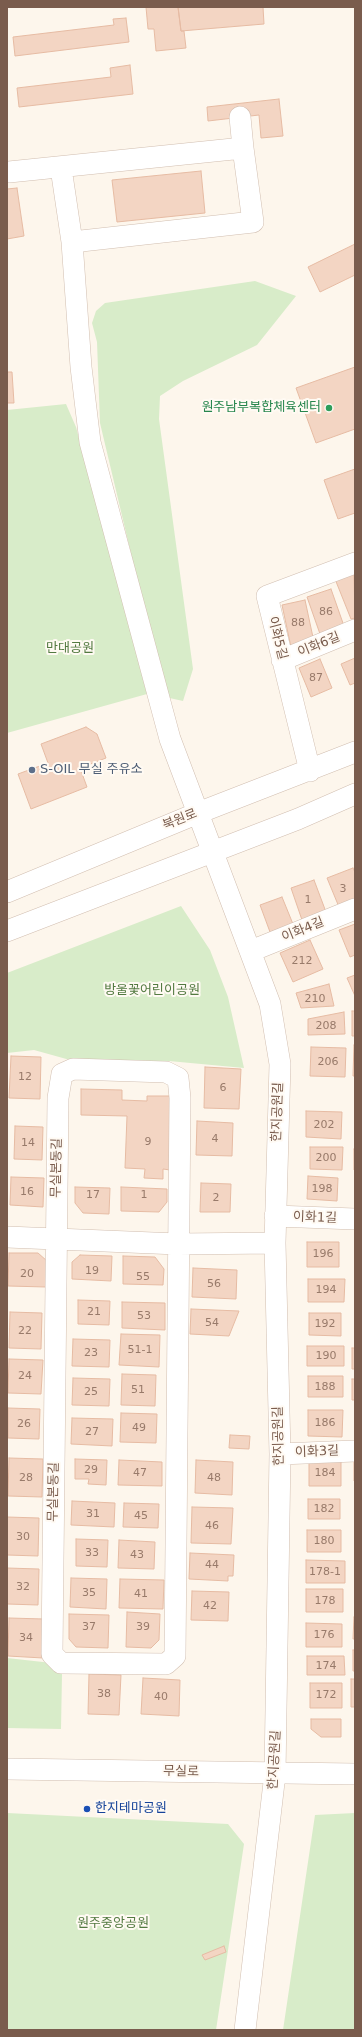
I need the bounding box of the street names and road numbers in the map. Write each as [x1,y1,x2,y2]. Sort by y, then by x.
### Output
street label: 이화5길 [264,615,290,661]
street label: 이화6길 [296,629,342,661]
street label: 북원로 [160,806,200,834]
street label: 이화4길 [280,914,326,946]
street label: 한지공원길 [269,1082,287,1142]
street label: 무실본동길 [49,1138,65,1198]
street label: 이화1길 [293,1209,337,1227]
street label: 한지공원길 [271,1406,287,1466]
street label: 이화3길 [295,1443,339,1461]
street label: 무실본동길 [46,1462,62,1522]
street label: 한지공원길 [266,1730,284,1790]
street label: 무실로 [163,1764,199,1780]

